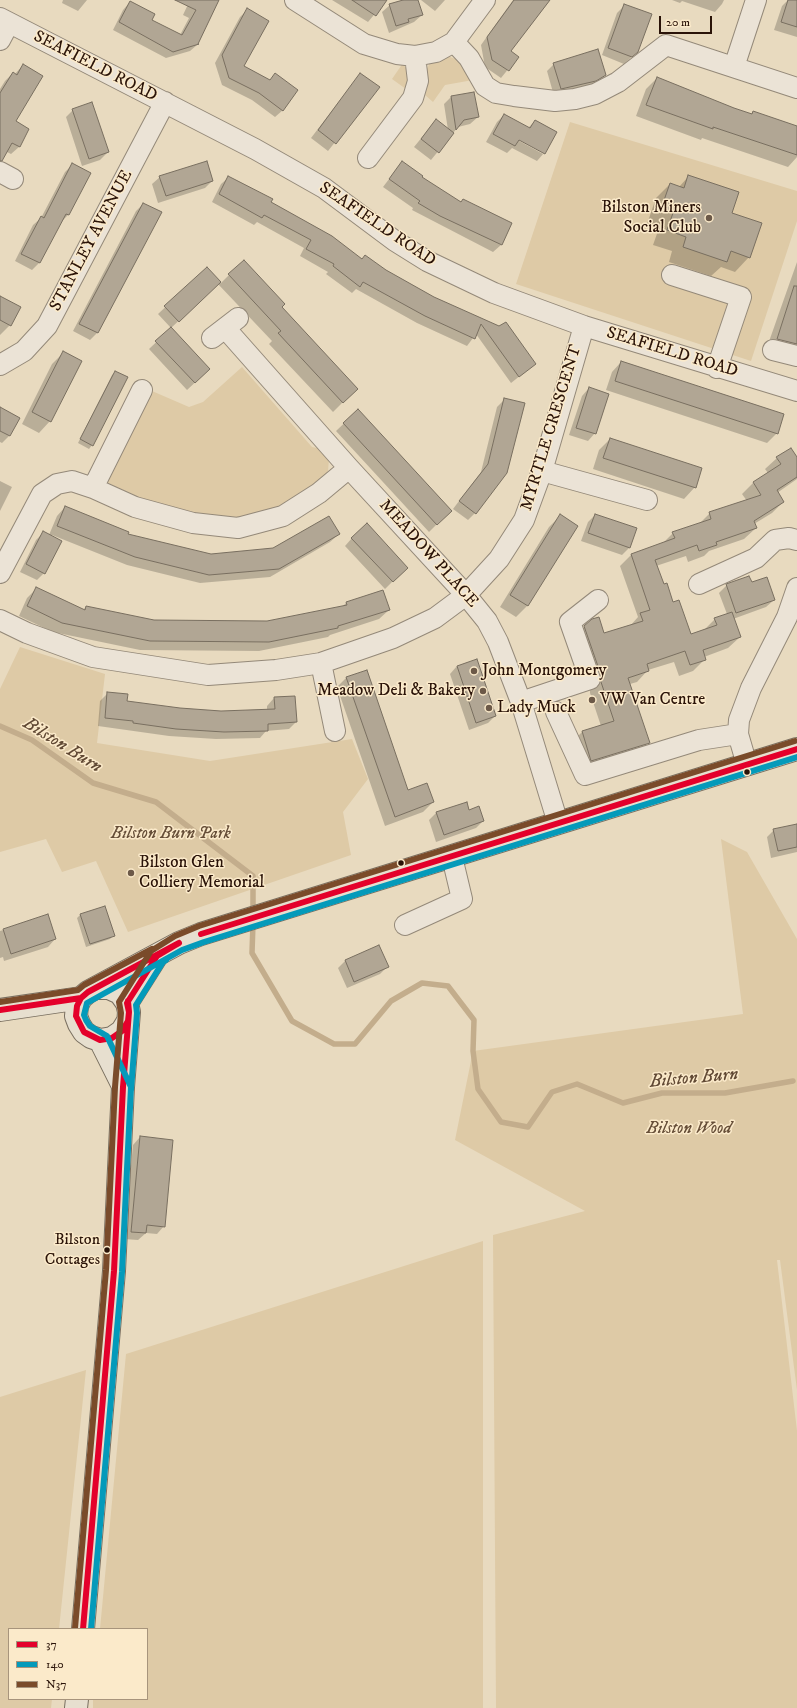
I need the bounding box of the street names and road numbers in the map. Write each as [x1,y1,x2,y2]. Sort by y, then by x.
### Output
street label: SEAFIELD ROAD [30,27,160,107]
street label: STANLEY AVENUE [46,167,138,315]
street label: SEAFIELD ROAD [315,178,439,272]
street label: SEAFIELD ROAD [604,323,740,383]
street label: MYRTLE CRESCENT [517,343,587,513]
street label: MEADOW PLACE [374,496,482,612]

